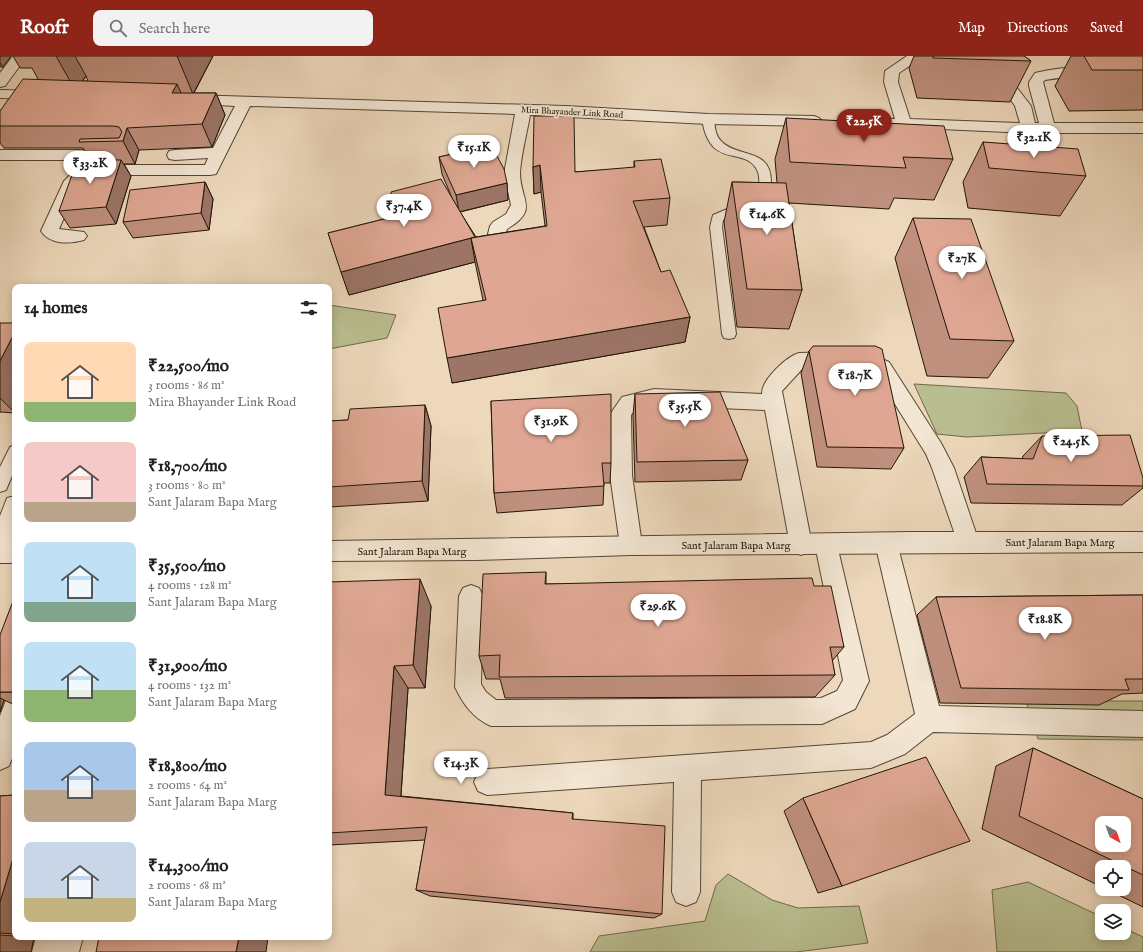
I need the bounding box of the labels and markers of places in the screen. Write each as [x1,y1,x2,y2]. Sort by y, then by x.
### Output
pin: ₹22.5K [831,109,897,143]
pin: ₹32.1K [1001,125,1067,159]
pin: ₹15.1K [441,135,507,169]
pin: ₹33.2K [57,151,123,185]
pin: ₹37.4K [371,194,437,228]
pin: ₹14.6K [734,202,800,236]
pin: ₹27K [938,246,986,280]
pin: ₹18.7K [822,363,888,397]
pin: ₹35.5K [652,394,718,428]
pin: ₹31.9K [518,409,584,443]
pin: ₹24.5K [1038,429,1104,463]
pin: ₹29.6K [625,594,691,628]
pin: ₹18.8K [1012,607,1078,641]
pin: ₹14.3K [428,751,494,785]

